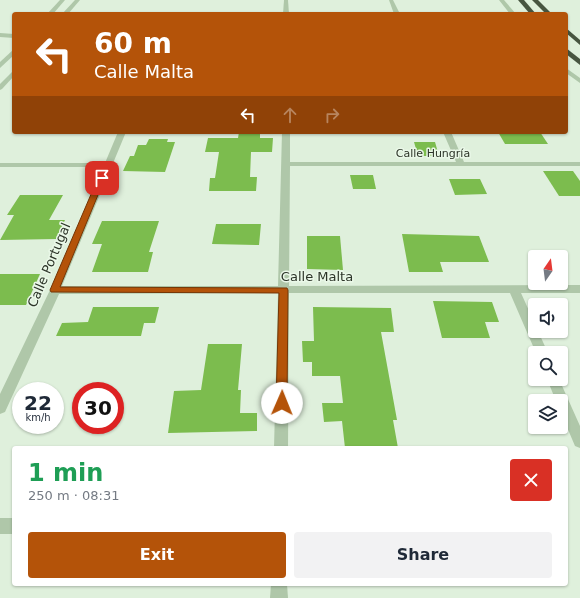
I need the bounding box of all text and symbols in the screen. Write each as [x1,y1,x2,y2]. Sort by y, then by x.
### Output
text: 60 m [94,27,172,60]
icon: left [28,28,80,80]
text: Calle Malta [94,61,194,82]
icon: left [237,104,259,126]
icon: ahead [279,104,301,126]
icon: right [321,104,343,126]
street label: Calle Hungría [396,147,470,160]
pin [85,161,119,195]
icon: arrive [91,167,113,189]
street label: Calle Portugal [24,221,74,309]
north arrow [528,250,568,290]
map controls [528,250,568,434]
street label: Calle Malta [281,269,353,284]
button: sound [528,298,568,338]
button: search [528,346,568,386]
speed limit sign: 30 [72,382,124,434]
position arrow [261,382,303,424]
text: 22 [24,391,52,415]
button: layers [528,394,568,434]
text: km/h [25,412,51,423]
text: 1 min [28,459,103,487]
button: close [510,459,552,501]
text: 250 m · 08:31 [28,488,119,503]
button: Exit [28,532,286,578]
button: Share [294,532,552,578]

